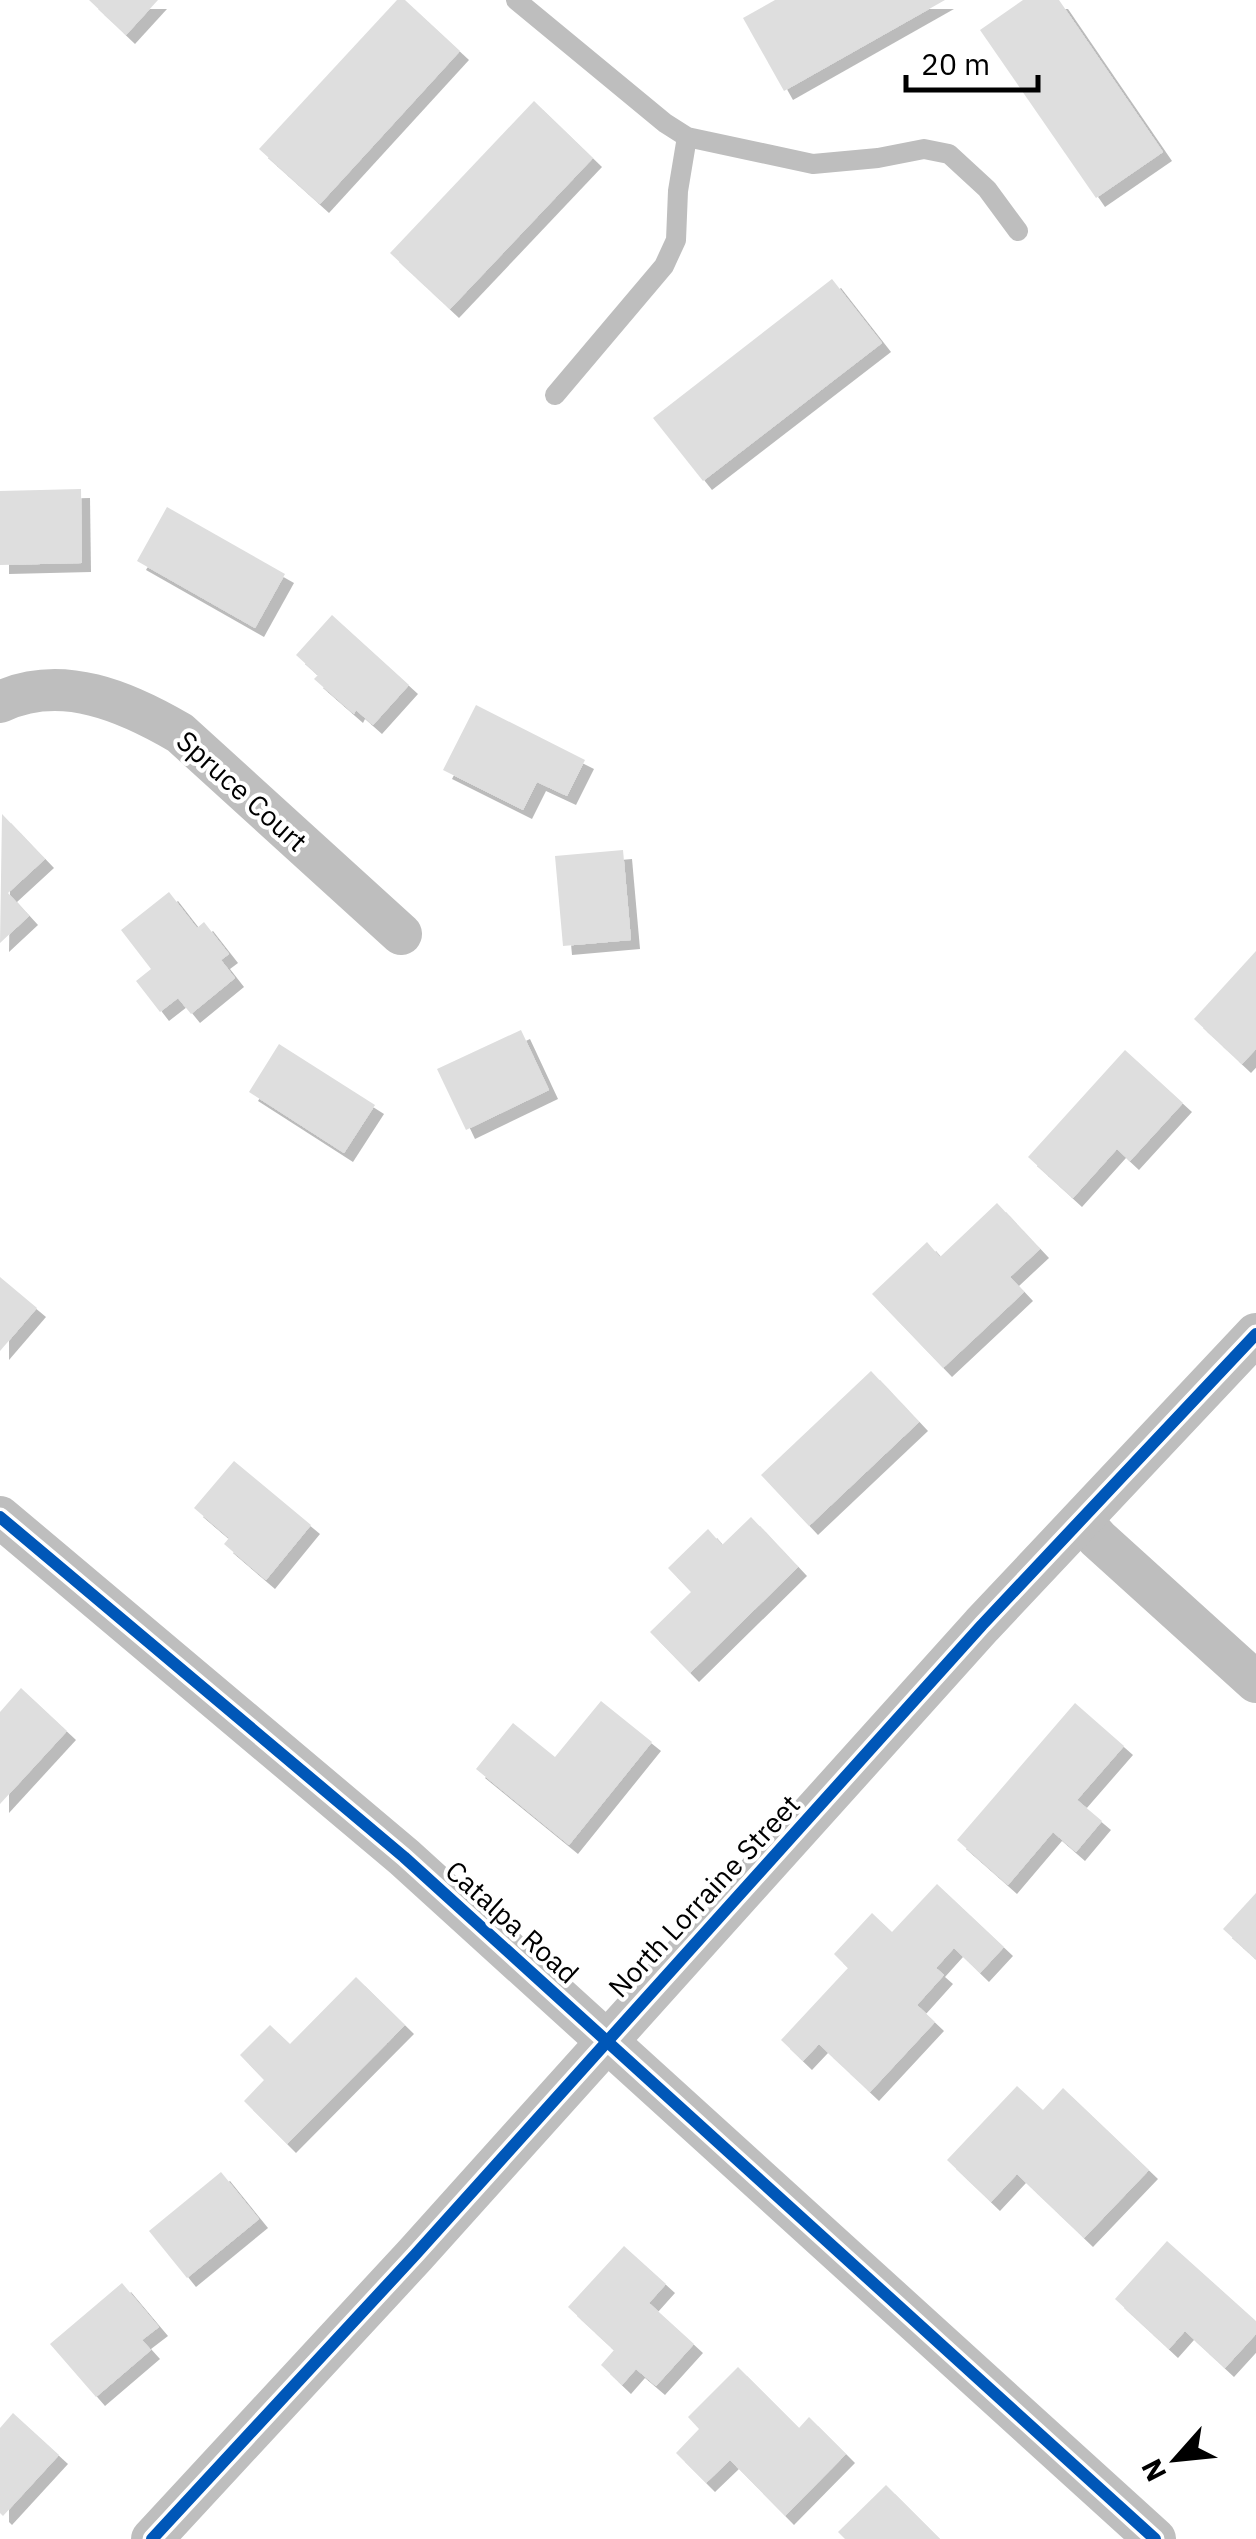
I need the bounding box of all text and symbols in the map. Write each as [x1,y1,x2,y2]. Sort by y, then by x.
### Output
scale bar [906,30,1038,92]
text: 20 m [921,44,990,83]
street label: Spruce Court [169,722,316,859]
street label: North Lorraine Street [600,1786,807,2005]
street label: Catalpa Road [438,1852,587,1991]
north arrow [1126,2409,1226,2509]
text: N [1132,2453,1174,2488]

